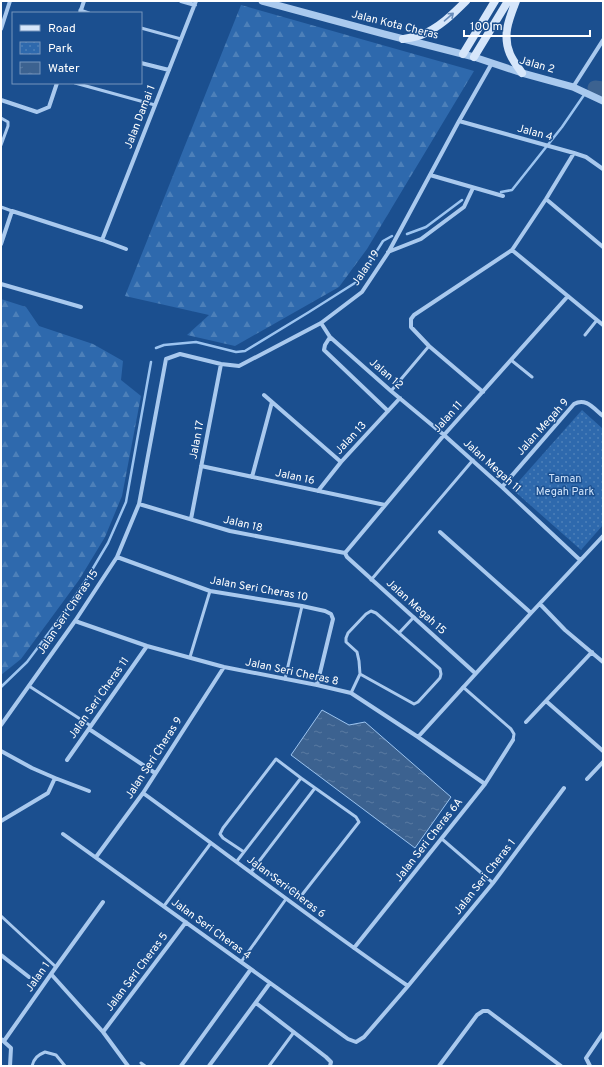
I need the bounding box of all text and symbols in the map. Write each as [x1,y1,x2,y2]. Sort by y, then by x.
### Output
street label: Jalan Kota Cheras [350,7,440,43]
legend [12,12,142,84]
one-way arrow [444,12,454,22]
scale bar [464,12,590,38]
text: 100 m [470,19,503,35]
text: Road [48,21,76,37]
text: Park [48,41,73,57]
street label: Jalan 2 [518,53,556,77]
text: Water [48,61,80,77]
street label: Jalan Damai 1 [121,83,159,151]
street label: Jalan 4 [516,122,554,144]
street label: Jalan 19 [349,247,383,289]
street label: Jalan 12 [366,356,406,392]
street label: Jalan Megah 9 [514,396,572,458]
street label: Jalan 11 [430,398,466,436]
street label: Jalan 17 [186,419,208,461]
street label: Jalan 13 [332,419,370,457]
street label: Jalan Megah 11 [460,436,524,496]
street label: Jalan 16 [274,466,316,488]
park label: Taman Megah Park [536,472,594,499]
street label: Jalan 18 [222,513,264,535]
street label: Jalan Seri Cheras 15 [34,567,102,657]
street label: Jalan Seri Cheras 10 [209,573,309,605]
street label: Jalan Megah 15 [383,576,449,638]
street label: Jalan Seri Cheras 11 [66,654,132,742]
street label: Jalan Seri Cheras 8 [244,655,340,689]
street label: Jalan Seri Cheras 9 [122,714,186,802]
street label: Jalan Seri Cheras 6A [392,795,466,885]
street label: Jalan Seri Cheras 1 [451,836,519,918]
street label: Jalan Seri Cheras 6 [244,853,328,921]
street label: Jalan Seri Cheras 4 [168,895,254,963]
street label: Jalan Seri Cheras 5 [103,930,171,1014]
street label: Jalan 1 [23,959,53,995]

